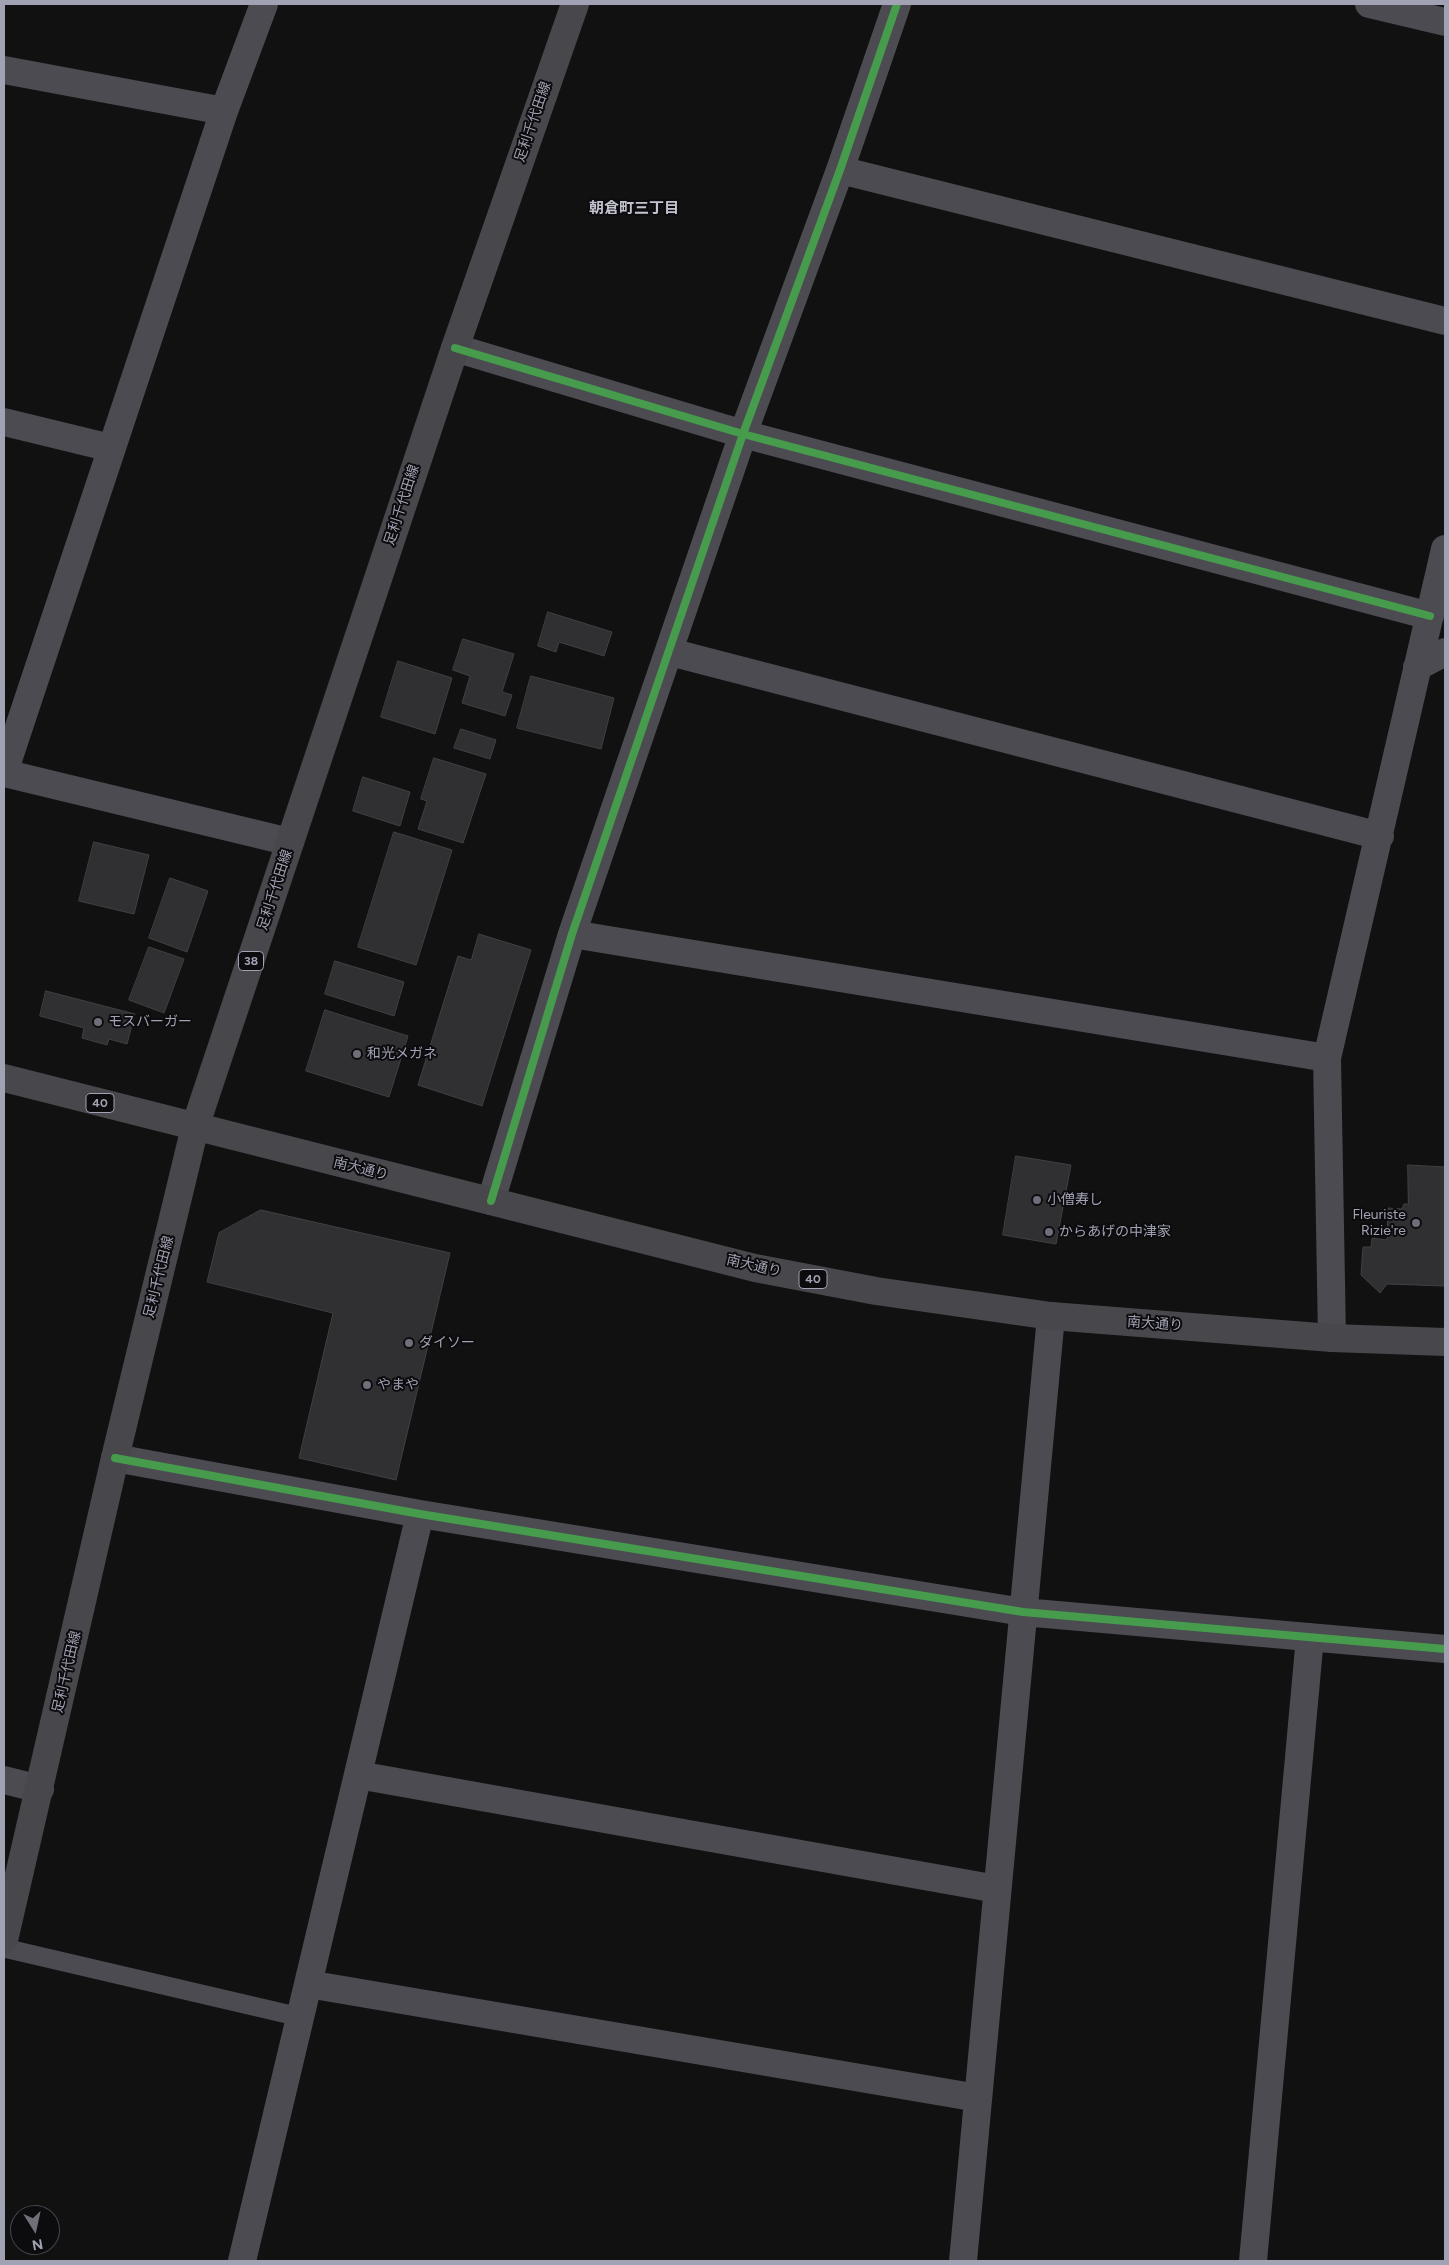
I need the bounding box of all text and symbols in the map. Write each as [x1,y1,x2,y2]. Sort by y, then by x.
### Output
street label: 足利千代田線 [511,80,555,164]
district label: 朝倉町三丁目 [589,200,679,218]
street label: 足利千代田線 [381,462,423,548]
street label: 足利千代田線 [254,847,296,933]
road number: 38 [238,951,264,970]
place label: モスバーガー [108,1014,192,1030]
marker: モスバーガー [92,1016,104,1028]
place label: 和光メガネ [367,1046,437,1062]
marker: 和光メガネ [351,1048,363,1060]
road number: 40 [86,1094,114,1112]
street label: 南大通り [332,1154,390,1184]
place label: 小僧寿し [1047,1192,1103,1208]
marker: 小僧寿し [1031,1194,1043,1206]
place label: Fleuriste Rizie're [1352,1207,1406,1240]
marker: Fleuriste Rizie're [1410,1217,1422,1229]
place label: からあげの中津家 [1059,1224,1171,1240]
marker: からあげの中津家 [1043,1226,1055,1238]
street label: 足利千代田線 [141,1234,177,1320]
street label: 南大通り [725,1252,783,1280]
road number: 40 [799,1270,827,1288]
street label: 南大通り [1126,1314,1184,1334]
place label: ダイソー [419,1335,475,1351]
marker: ダイソー [403,1337,415,1349]
place label: やまや [377,1377,419,1393]
marker: やまや [361,1379,373,1391]
street label: 足利千代田線 [49,1629,85,1715]
north arrow [10,2205,60,2255]
text: N [31,2235,44,2254]

